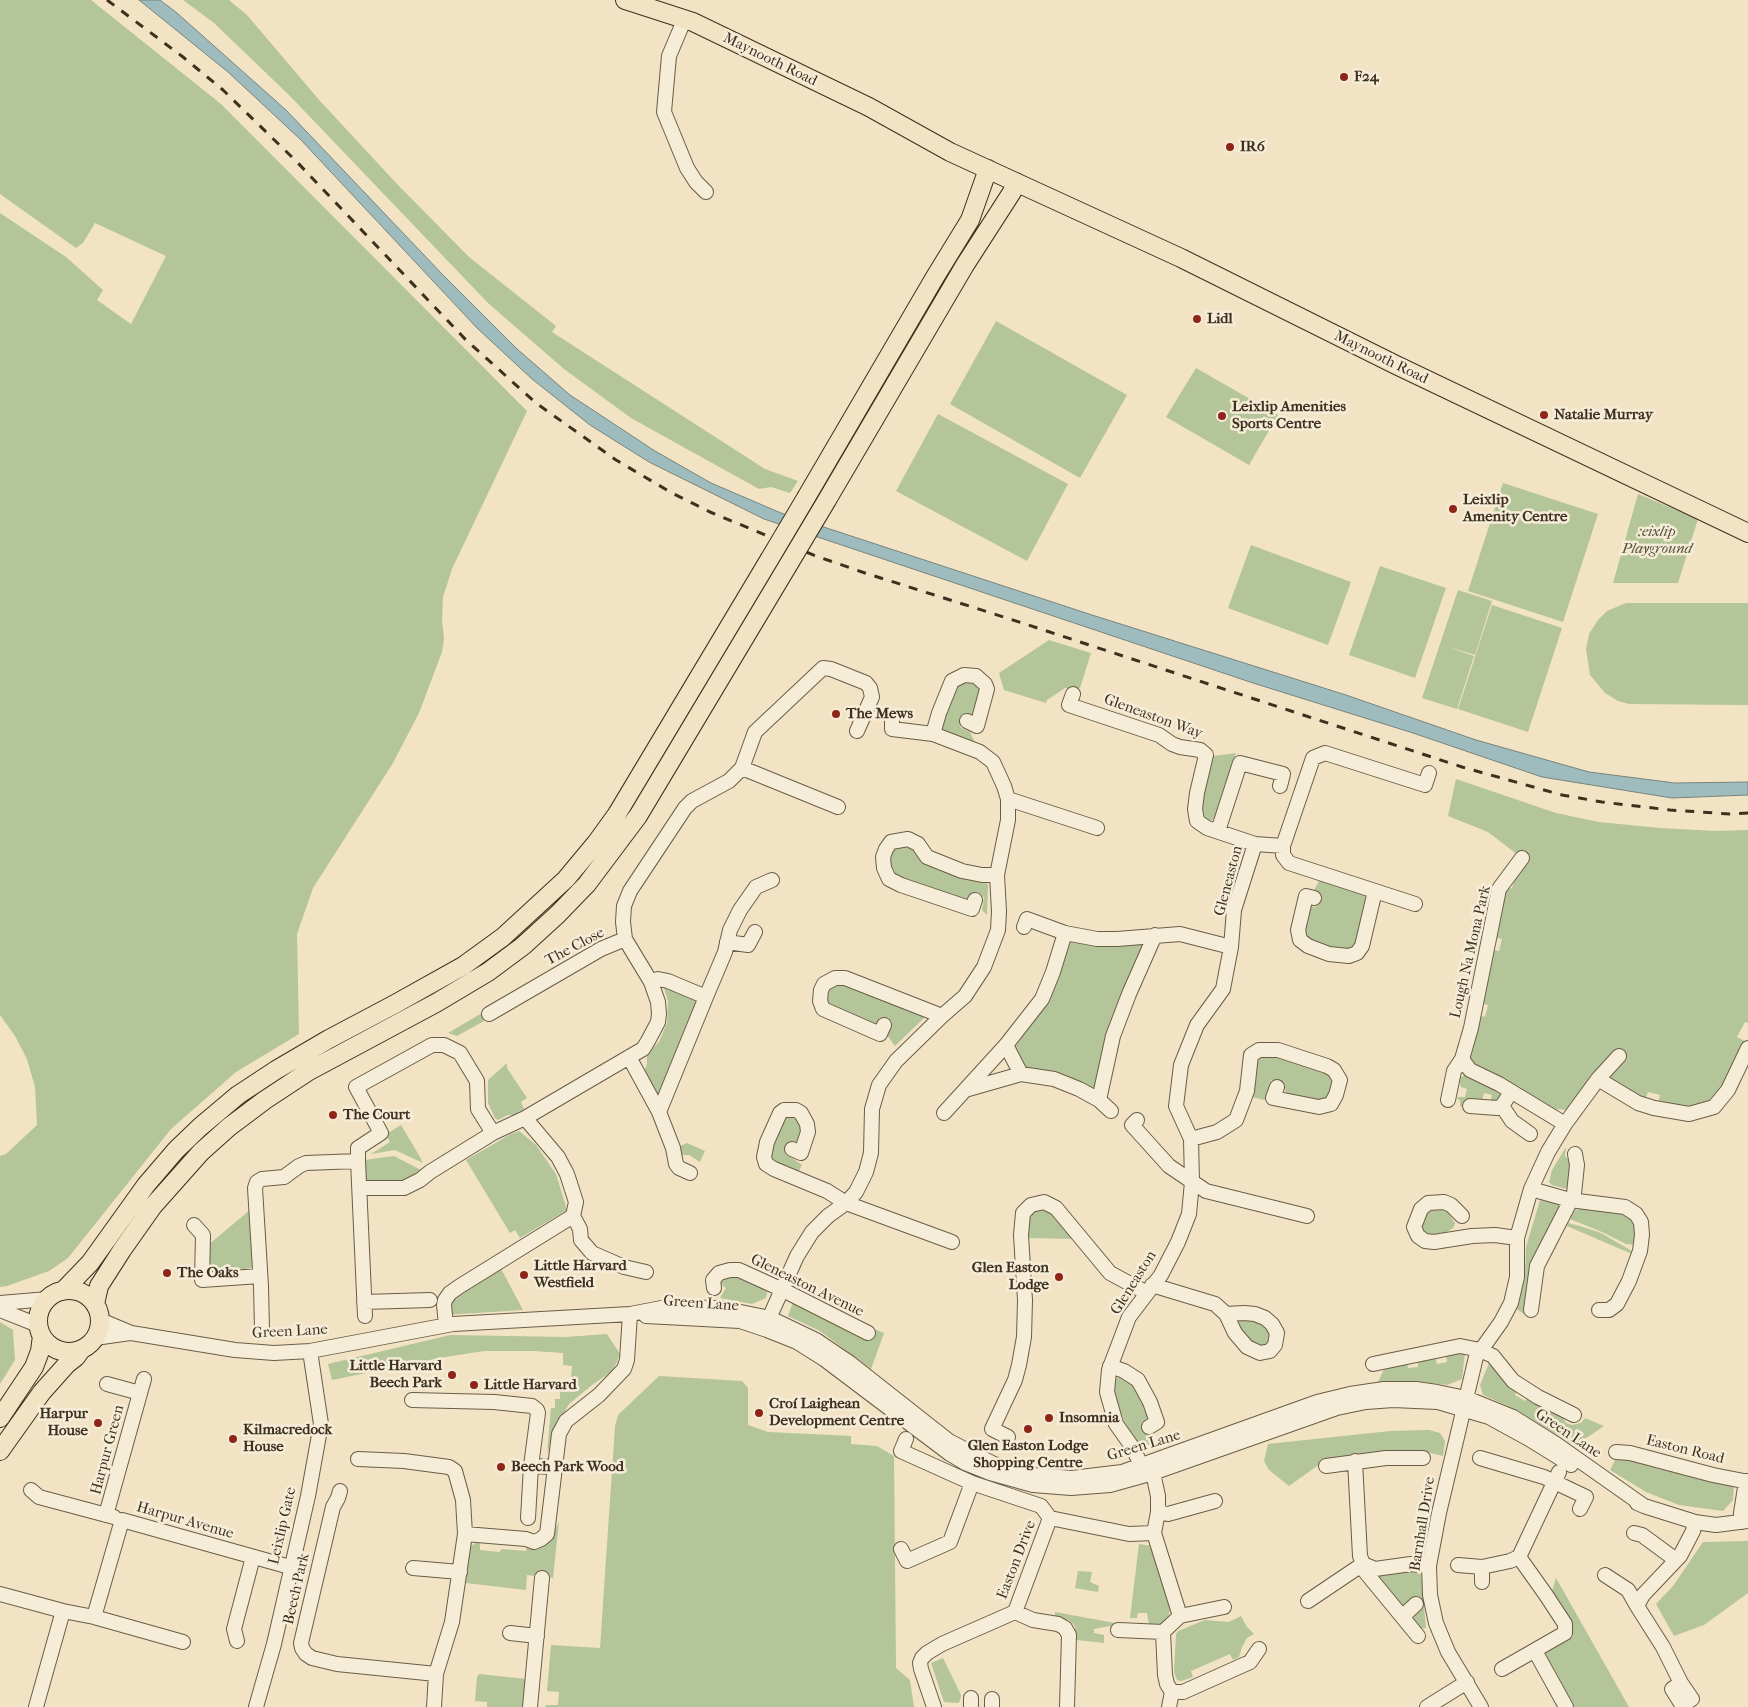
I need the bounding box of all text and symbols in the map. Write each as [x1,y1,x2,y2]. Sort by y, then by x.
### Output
street label: Maynooth Road [720,29,820,91]
place label: F24 [1354,68,1379,86]
marker: F24 [1338,71,1350,83]
place label: IR6 [1240,138,1265,156]
marker: IR6 [1224,141,1236,153]
place label: Lidl [1207,310,1233,328]
marker: Lidl [1191,313,1203,325]
street label: Maynooth Road [1331,327,1431,389]
place label: Leixlip Amenities Sports Centre [1232,398,1346,433]
place label: Natalie Murray [1554,406,1653,424]
marker: Natalie Murray [1538,409,1550,421]
marker: Leixlip Amenities Sports Centre [1216,410,1228,422]
place label: Leixlip Amenity Centre [1463,491,1567,526]
marker: Leixlip Amenity Centre [1447,503,1459,515]
park label: :eixlip Playground [1622,523,1692,558]
street label: Gleneaston Way [1101,691,1205,743]
place label: The Mews [846,705,913,723]
marker: The Mews [830,708,842,720]
street label: Gleneaston [1211,844,1247,918]
street label: Lough Na Mona Park [1447,884,1495,1020]
street label: The Close [542,924,608,970]
place label: The Court [343,1106,410,1124]
marker: The Court [327,1109,339,1121]
street label: Gleneaston [1107,1248,1161,1318]
street label: Gleneaston Avenue [747,1251,867,1321]
place label: Little Harvard Westfield [534,1257,627,1292]
place label: Glen Easton Lodge [972,1259,1049,1294]
place label: The Oaks [177,1264,238,1282]
marker: The Oaks [161,1267,173,1279]
marker: Little Harvard Westfield [518,1269,530,1281]
marker: Glen Easton Lodge [1053,1271,1065,1283]
street label: Green Lane [663,1292,739,1316]
street label: Green Lane [252,1321,328,1343]
place label: Little Harvard Beech Park [349,1357,442,1392]
marker: Little Harvard Beech Park [446,1369,458,1381]
place label: Little Harvard [484,1376,577,1394]
marker: Little Harvard [468,1379,480,1391]
place label: Croí Laighean Development Centre [769,1395,904,1430]
street label: Harpur Green [87,1403,129,1497]
place label: Harpur House [39,1405,88,1440]
street label: Green Lane [1532,1405,1604,1463]
marker: Croí Laighean Development Centre [753,1407,765,1419]
place label: Insomnia [1059,1409,1119,1427]
marker: Insomnia [1043,1412,1055,1424]
marker: Harpur House [92,1417,104,1429]
place label: Kilmacredock House [243,1421,332,1456]
marker: Glen Easton Lodge Shopping Centre [1022,1423,1034,1435]
street label: Green Lane [1105,1426,1183,1466]
street label: Easton Road [1644,1432,1726,1468]
marker: Kilmacredock House [227,1433,239,1445]
place label: Glen Easton Lodge Shopping Centre [968,1437,1088,1472]
place label: Beech Park Wood [511,1458,624,1476]
marker: Beech Park Wood [495,1461,507,1473]
street label: Barnhall Drive [1407,1476,1439,1572]
street label: Leixlip Gate [265,1485,301,1567]
street label: Harpur Avenue [134,1499,236,1543]
street label: Easton Drive [994,1518,1040,1602]
street label: Beech Park [280,1552,314,1626]

